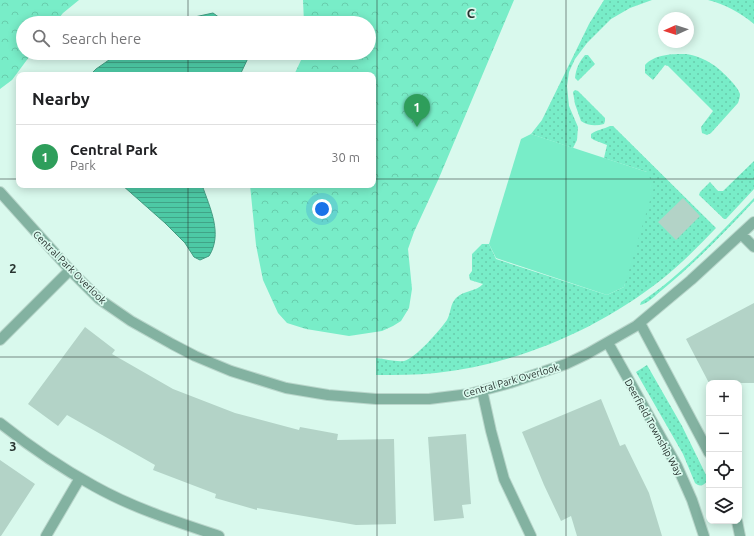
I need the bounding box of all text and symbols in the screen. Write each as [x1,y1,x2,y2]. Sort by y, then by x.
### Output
text: C [467,6,476,20]
north arrow [658,12,694,48]
search box [16,16,376,60]
icon: search [30,27,52,49]
text: Search here [62,30,141,47]
text: Nearby [32,89,90,108]
pin: 1 [404,94,430,127]
text: Central Park [70,141,158,158]
text: 1 [41,150,49,164]
text: 30 m [331,150,360,164]
text: Park [70,158,96,172]
your location [312,199,332,219]
street label: Central Park Overlook [31,229,108,306]
text: 2 [9,261,17,275]
street label: Central Park Overlook [462,362,560,399]
street label: Deerfield Township Way [622,377,685,477]
map controls [706,380,742,524]
button: + [706,380,742,416]
button: − [706,416,742,452]
text: 3 [9,439,17,453]
button: locate [706,452,742,488]
button: layers [706,488,742,524]

